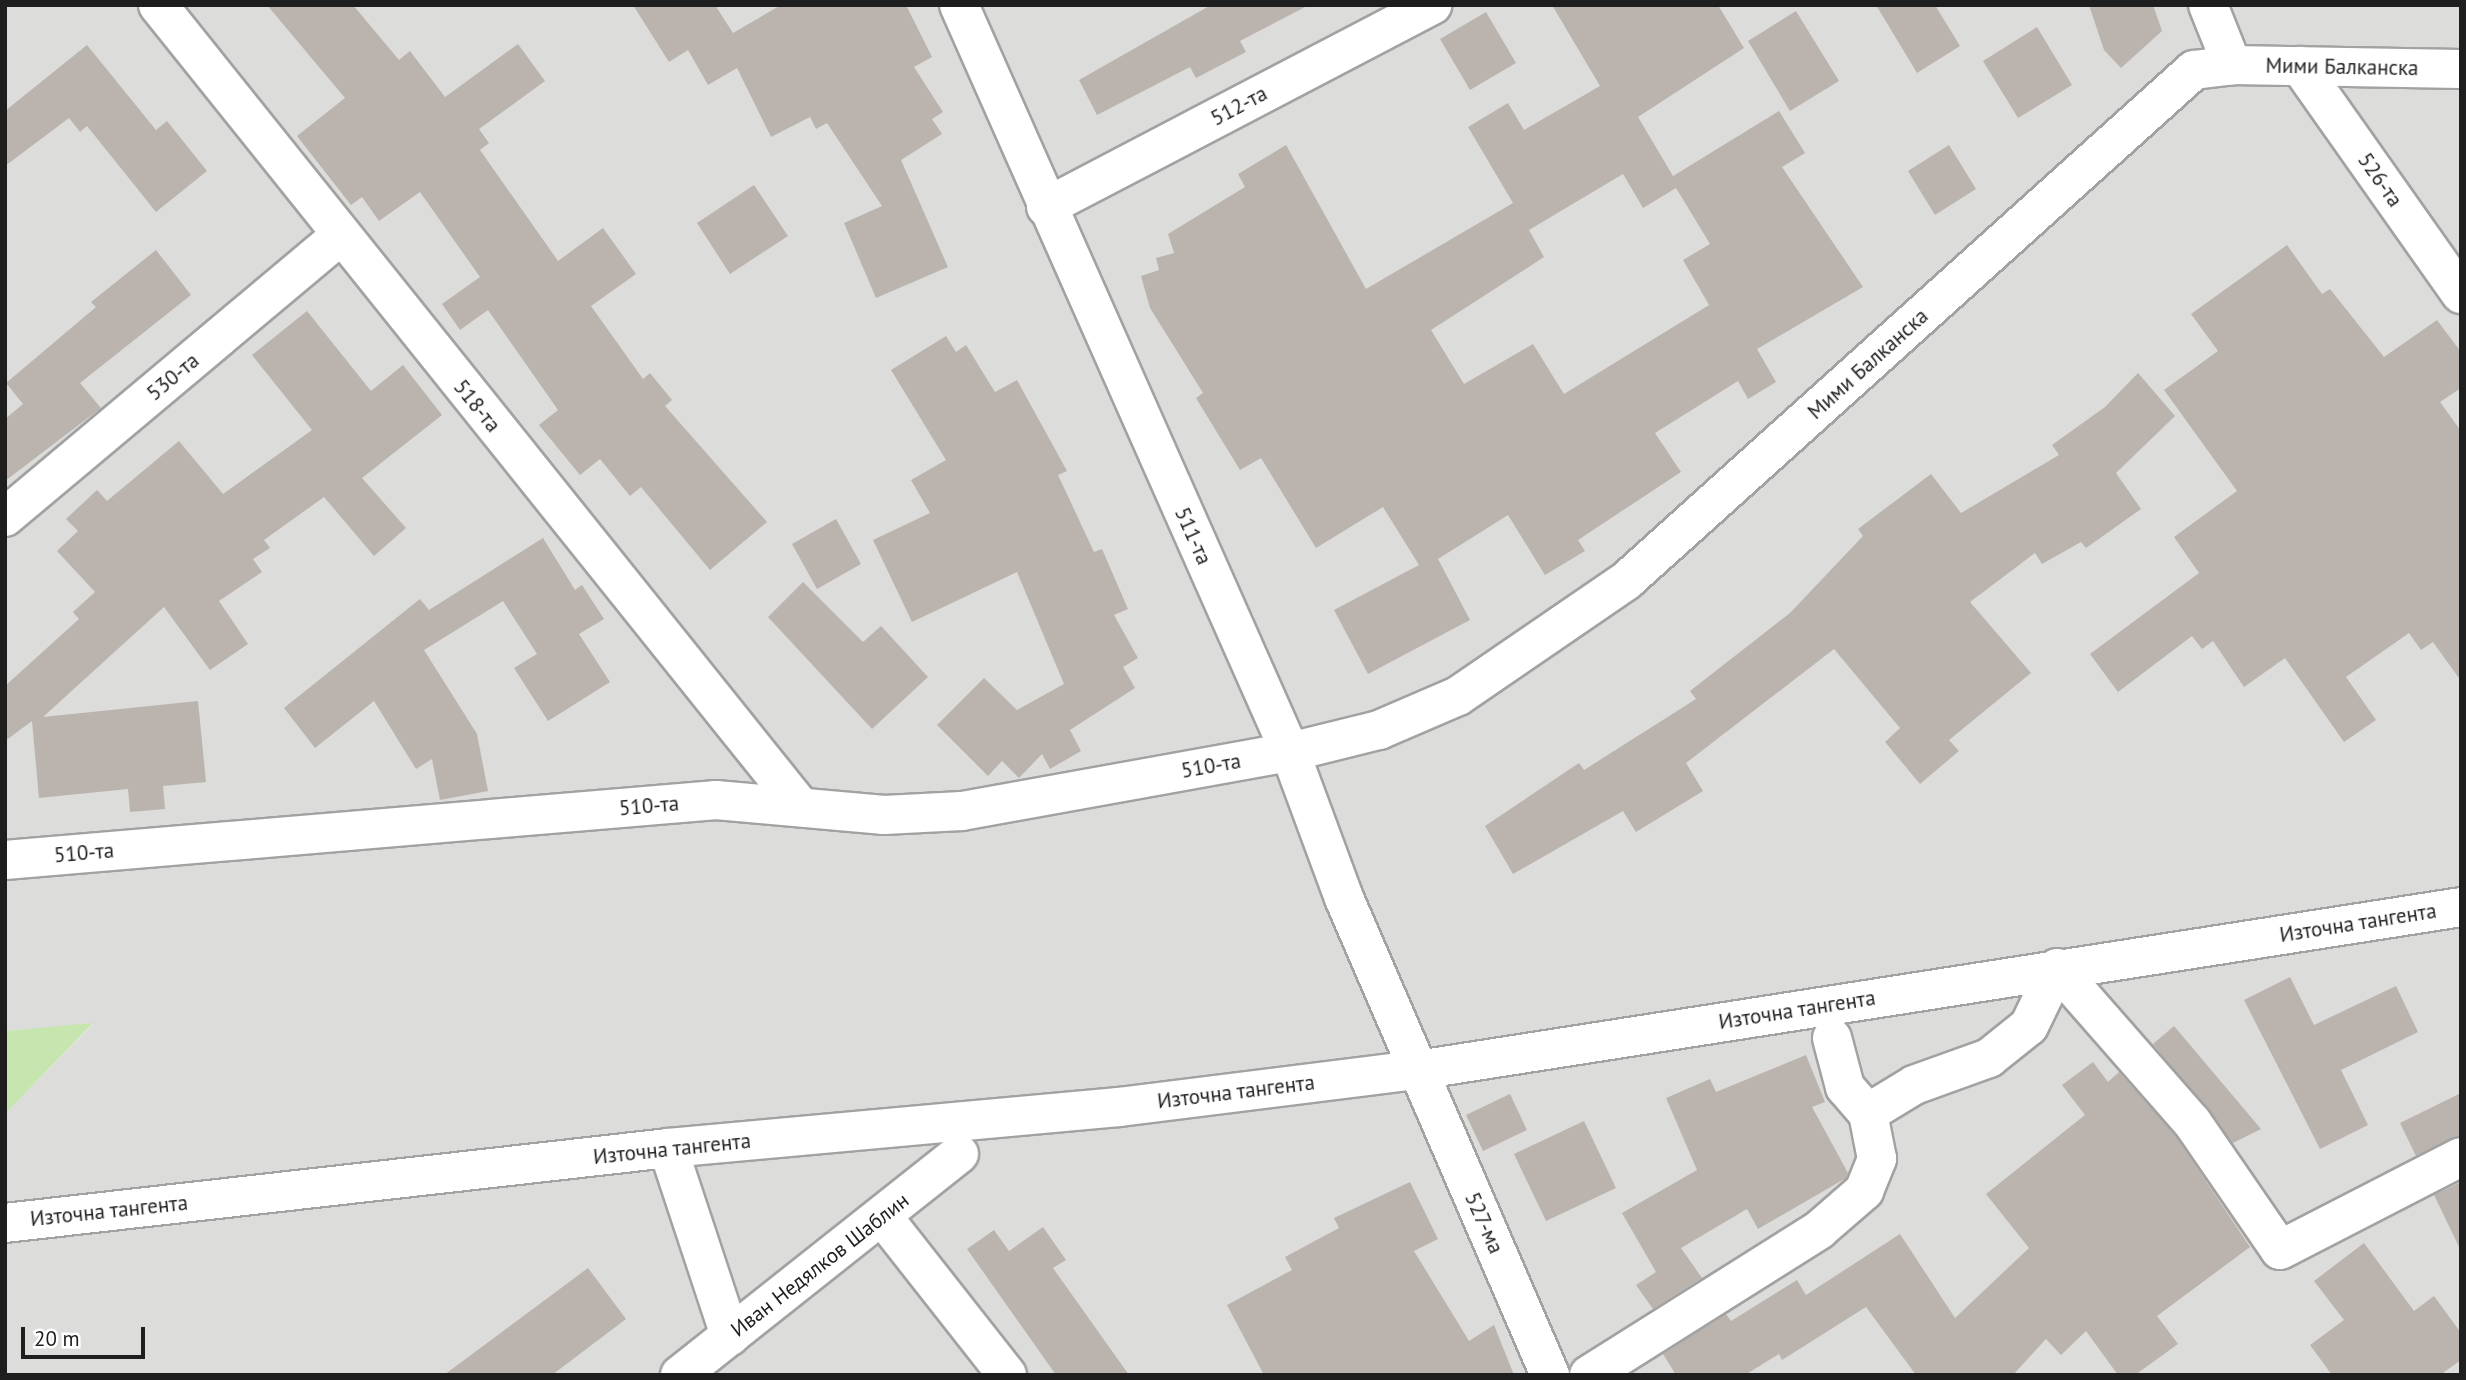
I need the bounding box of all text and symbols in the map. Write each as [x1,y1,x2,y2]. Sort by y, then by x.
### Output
street label: Мими Балканска [2265,53,2419,81]
street label: 512-та [1207,81,1271,131]
street label: 526-та [2352,148,2408,212]
street label: Мими Балканска [1803,303,1933,425]
street label: 530-та [142,348,204,406]
street label: 518-та [448,375,506,437]
street label: 511-та [1169,503,1217,569]
street label: 510-та [1179,748,1243,784]
street label: 510-та [618,791,680,821]
street label: 510-та [53,838,115,868]
street label: Източна тангента [2278,898,2438,948]
street label: Източна тангента [1717,985,1877,1035]
street label: Източна тангента [1156,1070,1316,1114]
street label: Източна тангента [592,1128,752,1170]
street label: Иван Недялков Шаблин [726,1188,914,1342]
street label: 527-ма [1459,1188,1509,1258]
street label: Източна тангента [29,1190,189,1232]
scale bar [24,1314,149,1358]
text: 20 m [34,1325,80,1352]

